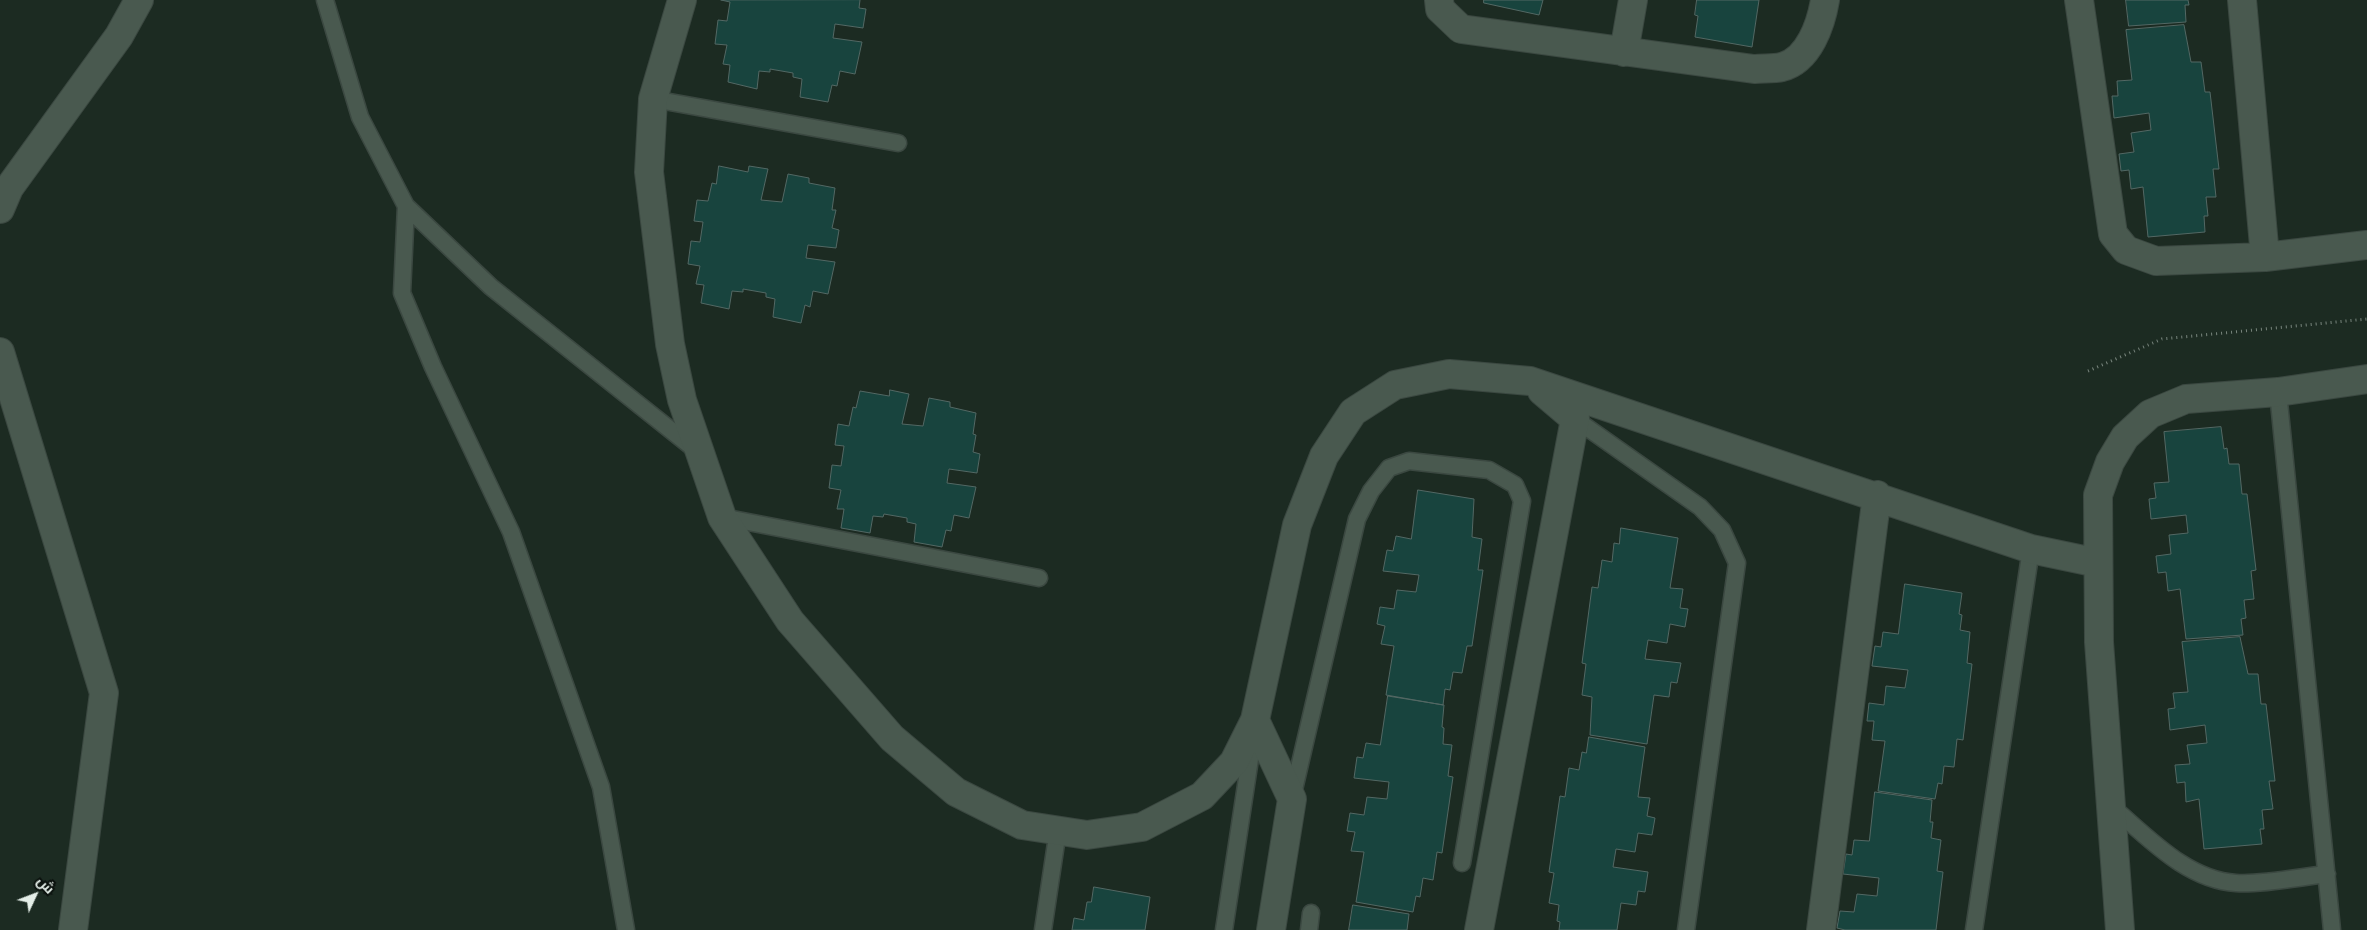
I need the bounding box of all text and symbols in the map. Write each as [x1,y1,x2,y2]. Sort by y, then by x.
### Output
north arrow [10,870,60,920]
text: ش [33,872,59,897]

